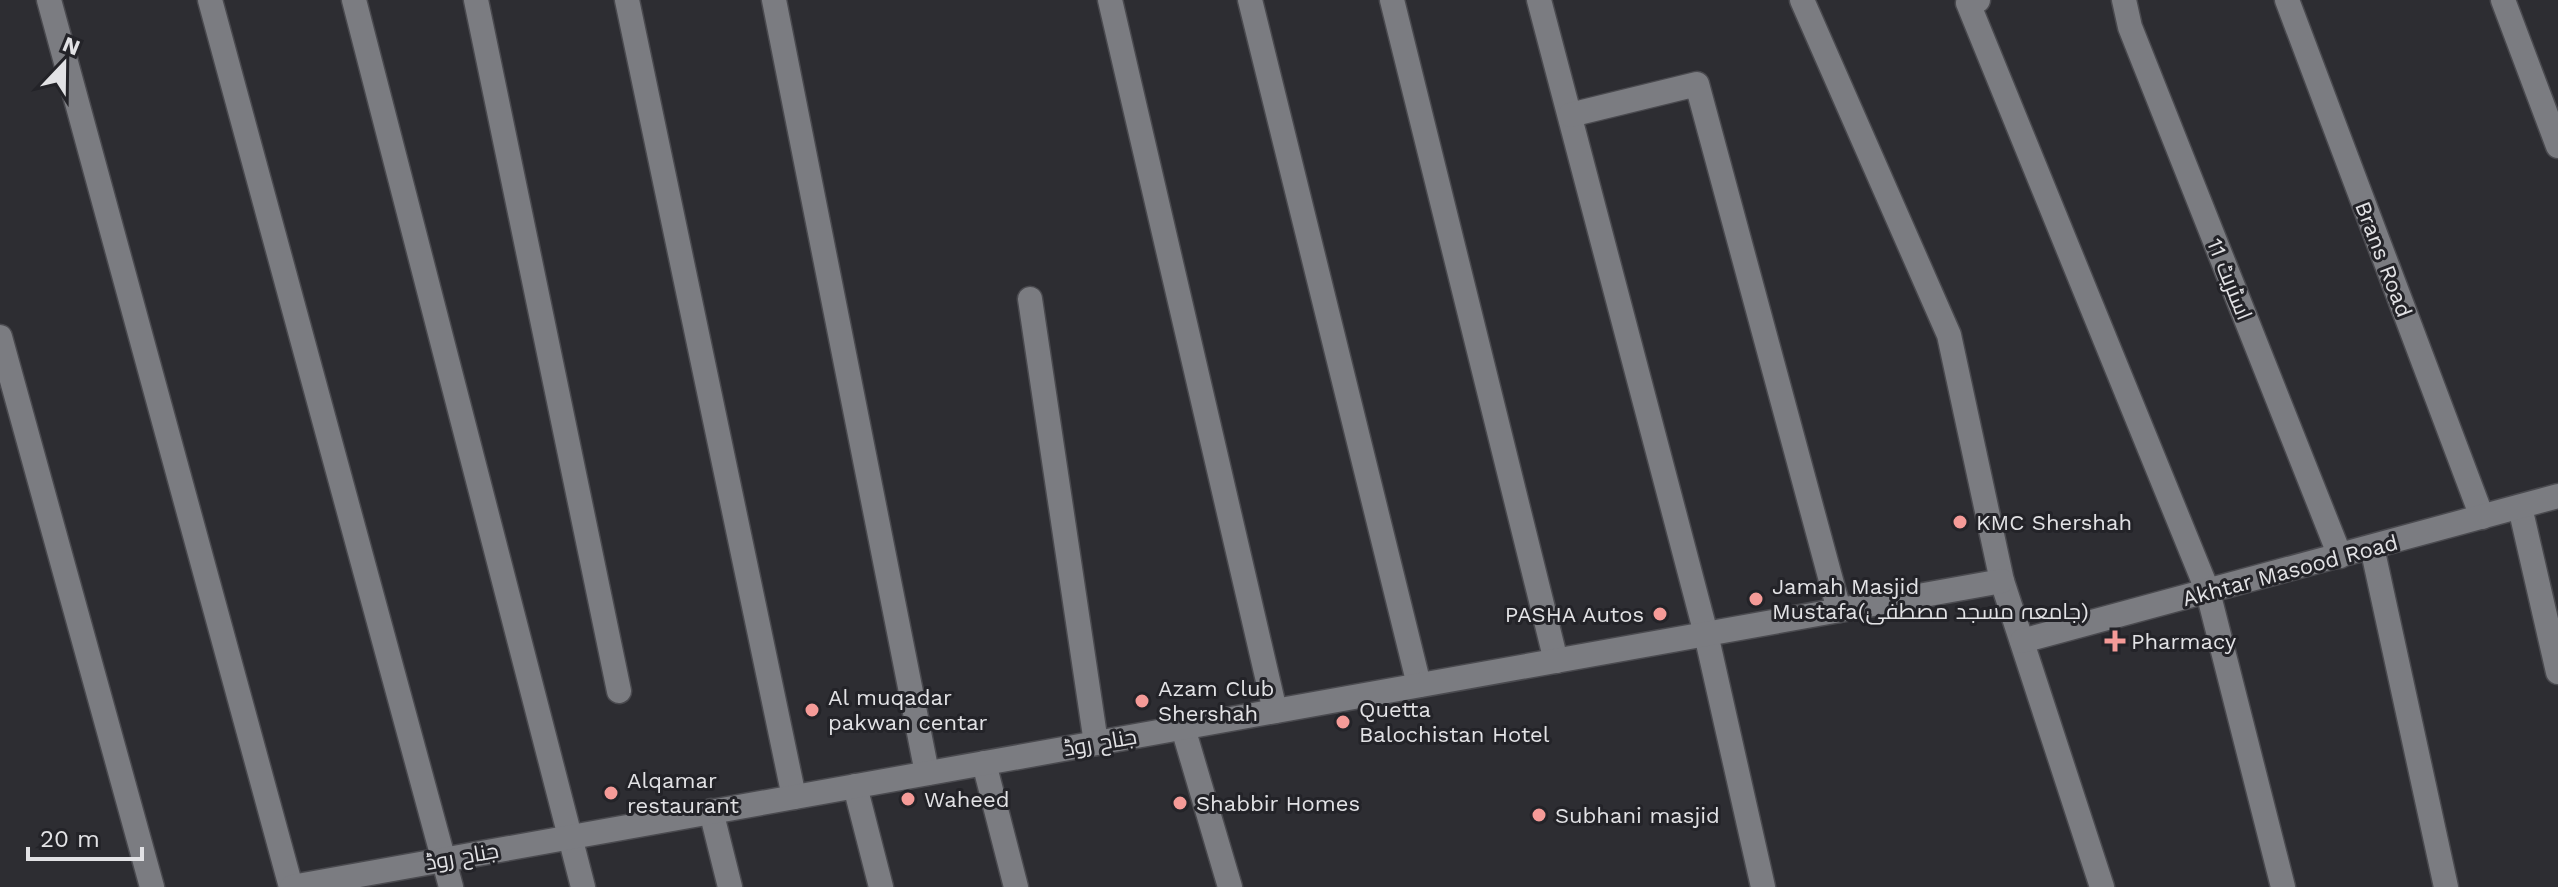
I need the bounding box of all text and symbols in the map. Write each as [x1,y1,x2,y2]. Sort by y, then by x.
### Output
north arrow [24,24,104,104]
text: N [59,31,84,61]
street label: Brans Road [2350,198,2417,321]
street label: اسٹریٹ 11 [2202,235,2257,324]
place label: KMC Shershah [1976,510,2132,535]
marker: KMC Shershah [1951,513,1969,531]
street label: Akhtar Masood Road [2180,530,2401,611]
place label: Jamah Masjid Mustafa(جامعہ مسجد مصطفیٰ) [1772,574,2089,625]
marker: Jamah Masjid Mustafa(جامعہ مسجد مصطفیٰ) [1747,590,1765,608]
place label: PASHA Autos [1505,602,1644,627]
marker: PASHA Autos [1651,605,1669,623]
place label: Pharmacy [2131,629,2237,654]
marker: Pharmacy [2106,632,2124,650]
place label: Azam Club Shershah [1158,676,1274,726]
place label: Al muqadar pakwan centar [828,685,988,735]
marker: Azam Club Shershah [1133,692,1151,710]
place label: Quetta Balochistan Hotel [1359,697,1550,747]
marker: Al muqadar pakwan centar [803,701,821,719]
marker: Quetta Balochistan Hotel [1334,713,1352,731]
street label: جناح روڈ [1062,724,1139,763]
place label: Alqamar restaurant [627,768,739,818]
marker: Alqamar restaurant [602,784,620,802]
place label: Waheed [924,787,1010,812]
marker: Waheed [899,790,917,808]
place label: Shabbir Homes [1196,791,1360,816]
marker: Shabbir Homes [1171,794,1189,812]
place label: Subhani masjid [1555,803,1720,828]
marker: Subhani masjid [1530,806,1548,824]
scale bar [28,811,142,861]
text: 20 m [40,825,100,853]
street label: جناح روڈ [424,838,501,877]

